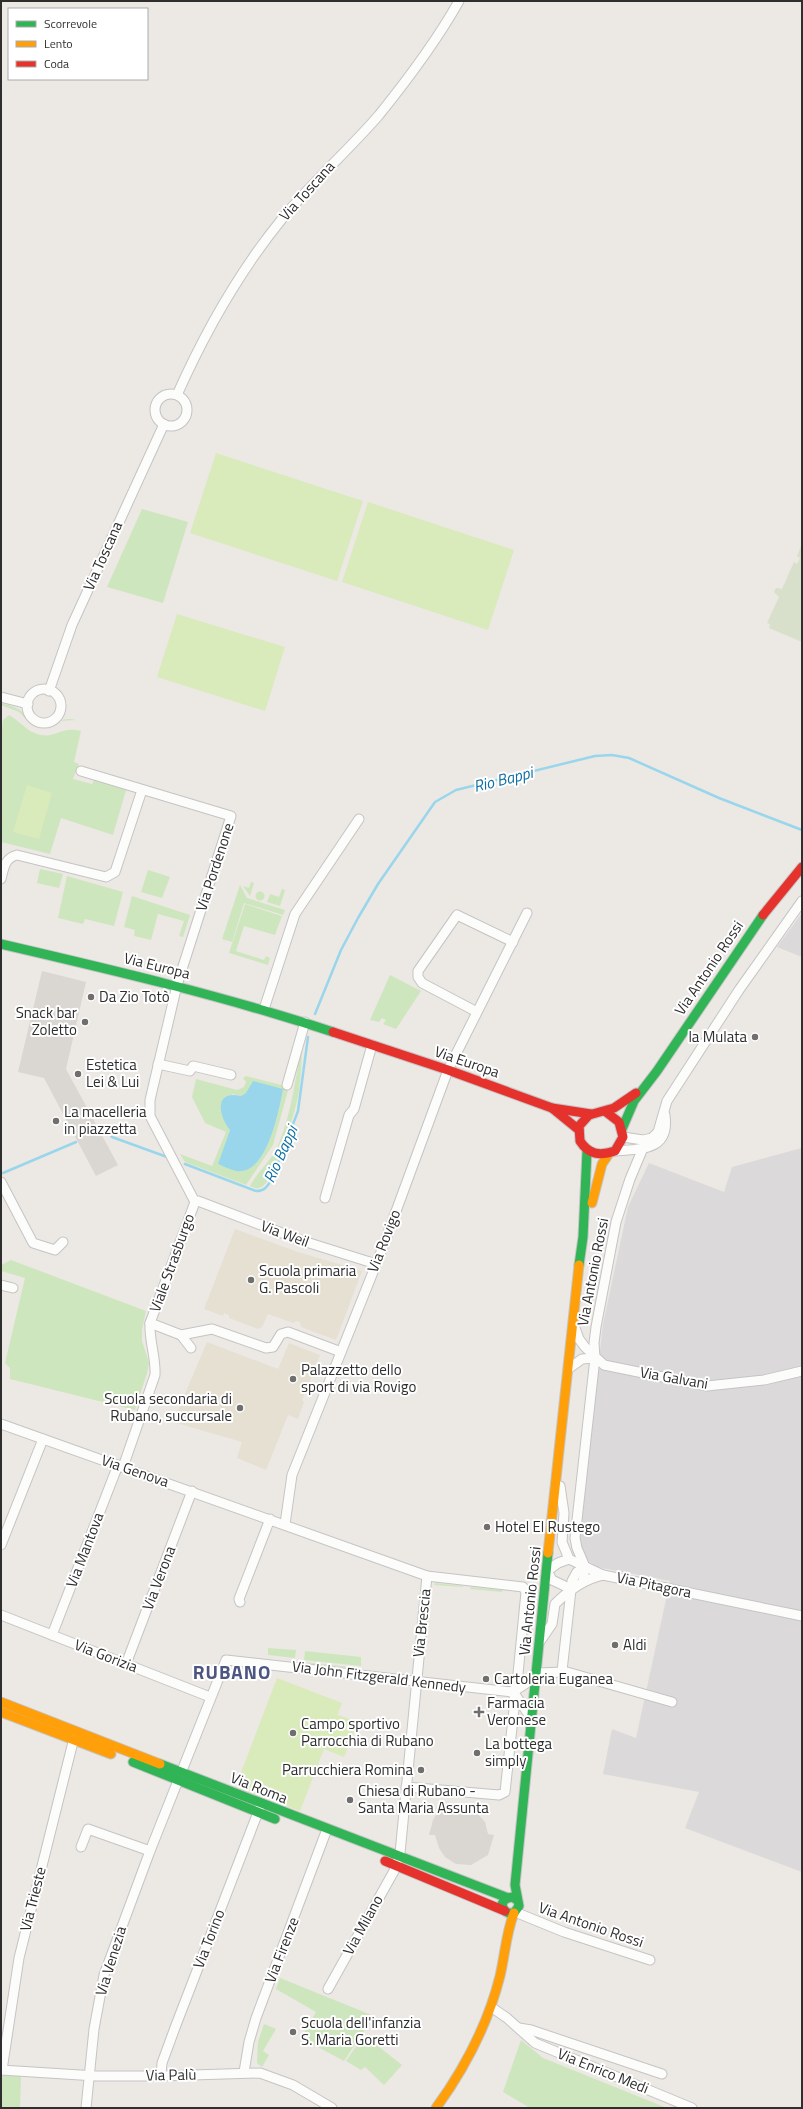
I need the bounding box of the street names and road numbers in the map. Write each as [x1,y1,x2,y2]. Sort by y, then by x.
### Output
street label: Via Toscana [273,155,340,226]
street label: Via Toscana [77,517,128,594]
street label: Via Pordenone [189,820,240,914]
street label: Via Antonio Rossi [668,916,749,1020]
street label: Via Europa [122,946,193,985]
street label: Via Europa [432,1040,503,1084]
street label: Via Rovigo [361,1206,406,1276]
street label: Viale Strasburgo [143,1210,200,1315]
street label: Via Weil [258,1214,313,1253]
street label: Via Antonio Rossi [571,1216,614,1328]
street label: Via Galvani [638,1360,710,1395]
street label: Via Genova [98,1448,172,1493]
street label: Via Mantova [60,1509,110,1591]
street label: Via Verona [136,1542,181,1613]
street label: Via Antonio Rossi [512,1545,547,1657]
street label: Via Pitagora [614,1565,694,1604]
street label: Via Brescia [406,1587,437,1658]
street label: Via Gorizia [71,1633,142,1678]
street label: Via John Fitzgerald Kennedy [291,1654,467,1699]
street label: Via Roma [227,1766,292,1810]
street label: Via Trieste [13,1864,52,1933]
street label: Via Milano [337,1890,389,1959]
street label: Via Antonio Rossi [536,1896,647,1953]
street label: Via Torino [187,1906,230,1972]
street label: Via Firenze [258,1913,305,1986]
street label: Via Venezia [89,1923,132,1999]
street label: Via Enrico Medi [554,2042,652,2099]
street label: Via Palù [145,2063,196,2086]

